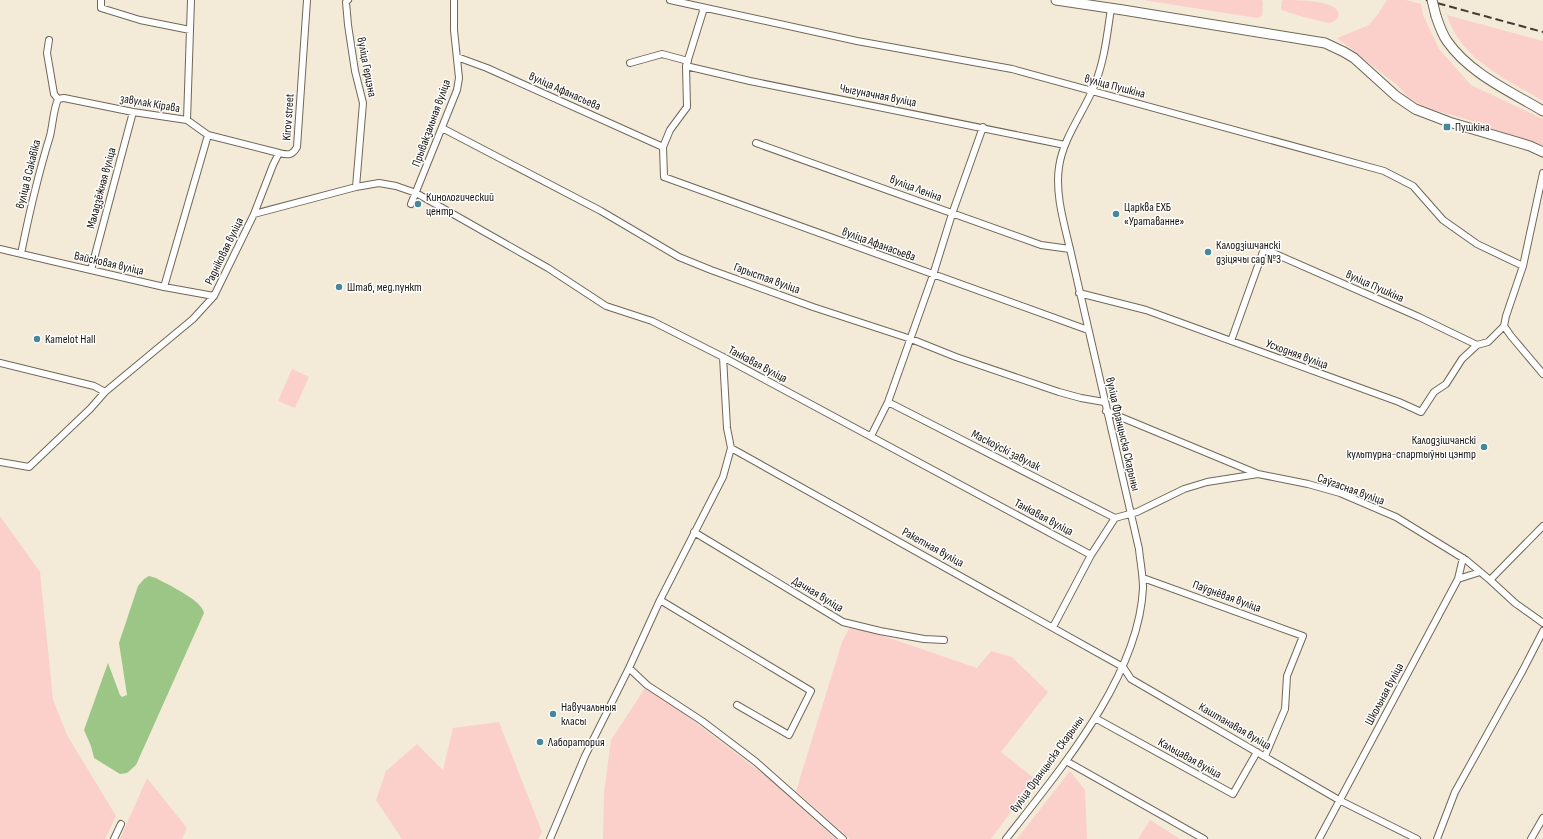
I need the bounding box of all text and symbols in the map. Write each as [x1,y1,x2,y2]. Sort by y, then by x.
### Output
street label: вуліца Герцэна [353,36,380,99]
street label: вуліца Афанасьева [526,69,603,114]
street label: вуліца Пушкіна [1083,71,1147,102]
street label: Прывакзальная вуліца [409,77,454,169]
street label: Чыгуначная вуліца [838,81,918,110]
street label: завулак Кірава [119,91,181,116]
street label: Kirov street [279,93,298,141]
place label: Пушкіна [1455,120,1490,135]
marker: Пушкіна [1442,122,1452,132]
street label: вуліца 8 Сакавіка [13,138,44,210]
street label: Маладзёжная вуліца [83,146,120,230]
street label: вуліца Леніна [888,172,944,205]
place label: Кинологический центр [426,190,494,219]
marker: Кинологический центр [413,199,423,209]
place label: Царква ЕХБ «Уратаванне» [1124,200,1185,229]
marker: Царква ЕХБ «Уратаванне» [1111,209,1121,219]
street label: Радніковая вуліца [202,215,247,287]
street label: вуліца Афанасьева [840,224,918,265]
place label: Калодзішчанскі дзіцячы сад №3 [1216,238,1281,267]
marker: Калодзішчанскі дзіцячы сад №3 [1203,247,1213,257]
street label: Вайсковая вуліца [73,248,146,279]
street label: Гарыстая вуліца [732,260,802,298]
street label: вуліца Пушкіна [1343,267,1407,306]
place label: Штаб, мeд.пункт [347,280,422,295]
marker: Штаб, мeд.пункт [334,282,344,292]
place label: Kamelot Hall [45,332,95,347]
marker: Kamelot Hall [32,334,42,344]
street label: Усходняя вуліца [1264,336,1330,373]
street label: Танкавая вуліца [726,343,790,386]
street label: вуліца Францыска Скарыны [1102,376,1143,493]
street label: Маскоўскі завулак [969,427,1043,475]
place label: Калодзішчанскі культурна-спартыўны цэнтр [1347,433,1476,462]
marker: Калодзішчанскі культурна-спартыўны цэнтр [1479,442,1489,452]
street label: Саўгасная вуліца [1315,470,1387,509]
street label: Танкавая вуліца [1012,496,1076,539]
street label: Ракетная вуліца [899,524,967,571]
street label: Дачная вуліца [789,573,846,616]
street label: Паўднёвая вуліца [1190,577,1264,616]
street label: Школьная вуліца [1362,660,1407,728]
place label: Навучальныя класы [561,700,616,729]
street label: Каштанавая вуліца [1196,700,1274,753]
marker: Навучальныя класы [548,709,558,719]
street label: вуліца Францыска Скарыны [1007,713,1088,816]
place label: Лаборатория [547,735,605,750]
street label: Кальцавая вуліца [1155,735,1224,782]
marker: Лаборатория [535,737,545,747]

